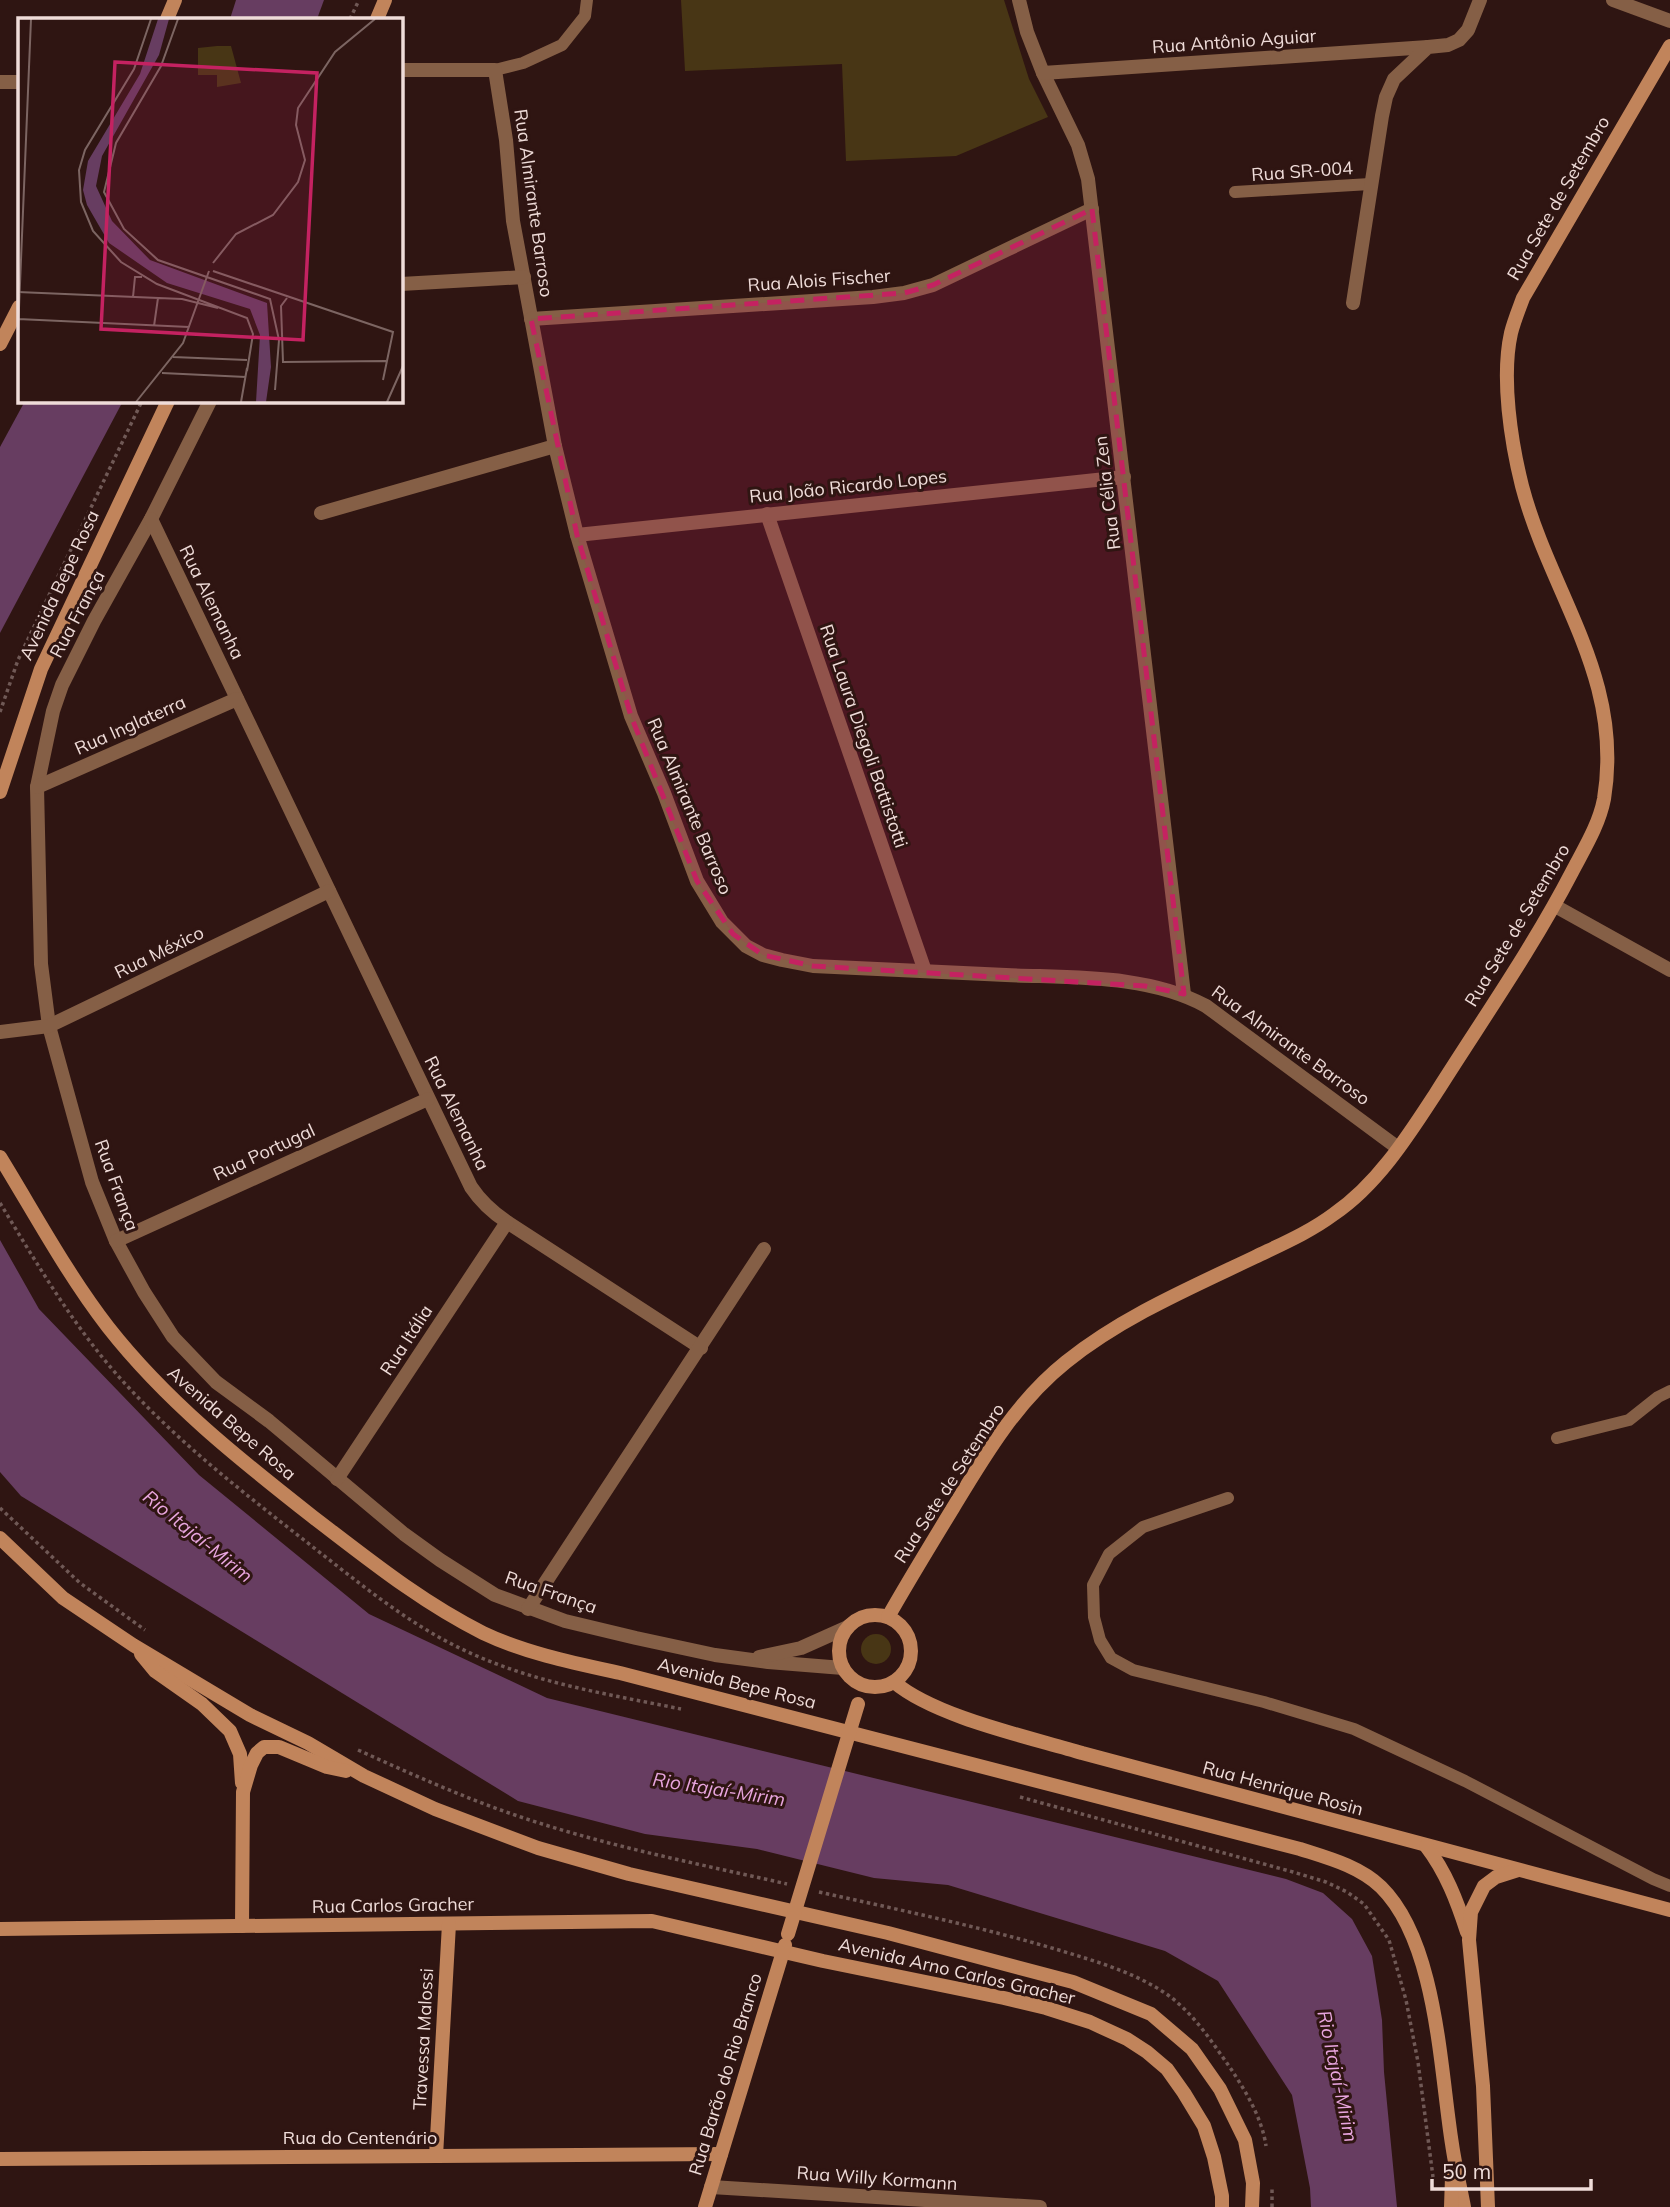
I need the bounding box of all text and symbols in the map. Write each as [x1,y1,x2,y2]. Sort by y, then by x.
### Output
inset map [18,18,402,402]
street label: Rua Antônio Aguiar [1151,24,1317,58]
street label: Rua Almirante Barroso [509,107,559,299]
street label: Rua Sete de Setembro [1502,112,1614,284]
street label: Rua SR-004 [1250,156,1354,186]
street label: Rua Alois Fischer [747,264,892,296]
street label: Rua Célia Zen [1089,435,1125,551]
street label: Rua João Ricardo Lopes [748,464,948,508]
street label: Avenida Bepe Rosa [14,506,104,664]
street label: Rua Alemanha [174,541,250,663]
street label: Rua França [44,566,110,662]
street label: Rua Laura Diegoli Battistotti [815,621,913,851]
street label: Rua Inglaterra [71,690,189,760]
street label: Rua Almirante Barroso [642,714,738,898]
street label: Rua Sete de Setembro [1459,840,1575,1010]
street label: Rua México [111,921,207,983]
street label: Rua Almirante Barroso [1207,980,1375,1110]
street label: Rua Alemanha [419,1052,495,1174]
street label: Rua Portugal [209,1118,319,1186]
street label: Rua França [90,1136,144,1234]
street label: Rua Itália [375,1300,437,1380]
street label: Avenida Bepe Rosa [163,1361,301,1485]
street label: Rua Sete de Setembro [889,1399,1009,1567]
water label: Rio Itajaí-Mirim [138,1485,258,1587]
street label: Rua França [502,1566,600,1618]
street label: Avenida Bepe Rosa [655,1652,819,1714]
street label: Rua Henrique Rosin [1200,1756,1366,1820]
water label: Rio Itajaí-Mirim [651,1767,787,1811]
street label: Rua Carlos Gracher [312,1892,475,1918]
street label: Avenida Arno Carlos Gracher [836,1933,1078,2010]
street label: Travessa Malossi [408,1967,438,2111]
street label: Rua Barão do Rio Branco [683,1970,767,2178]
water label: Rio Itajaí-Mirim [1312,2008,1364,2144]
street label: Rua do Centenário [283,2126,437,2149]
scale bar [1432,2148,1591,2192]
text: 50 m [1442,2158,1491,2184]
street label: Rua Willy Kormann [796,2161,958,2195]

